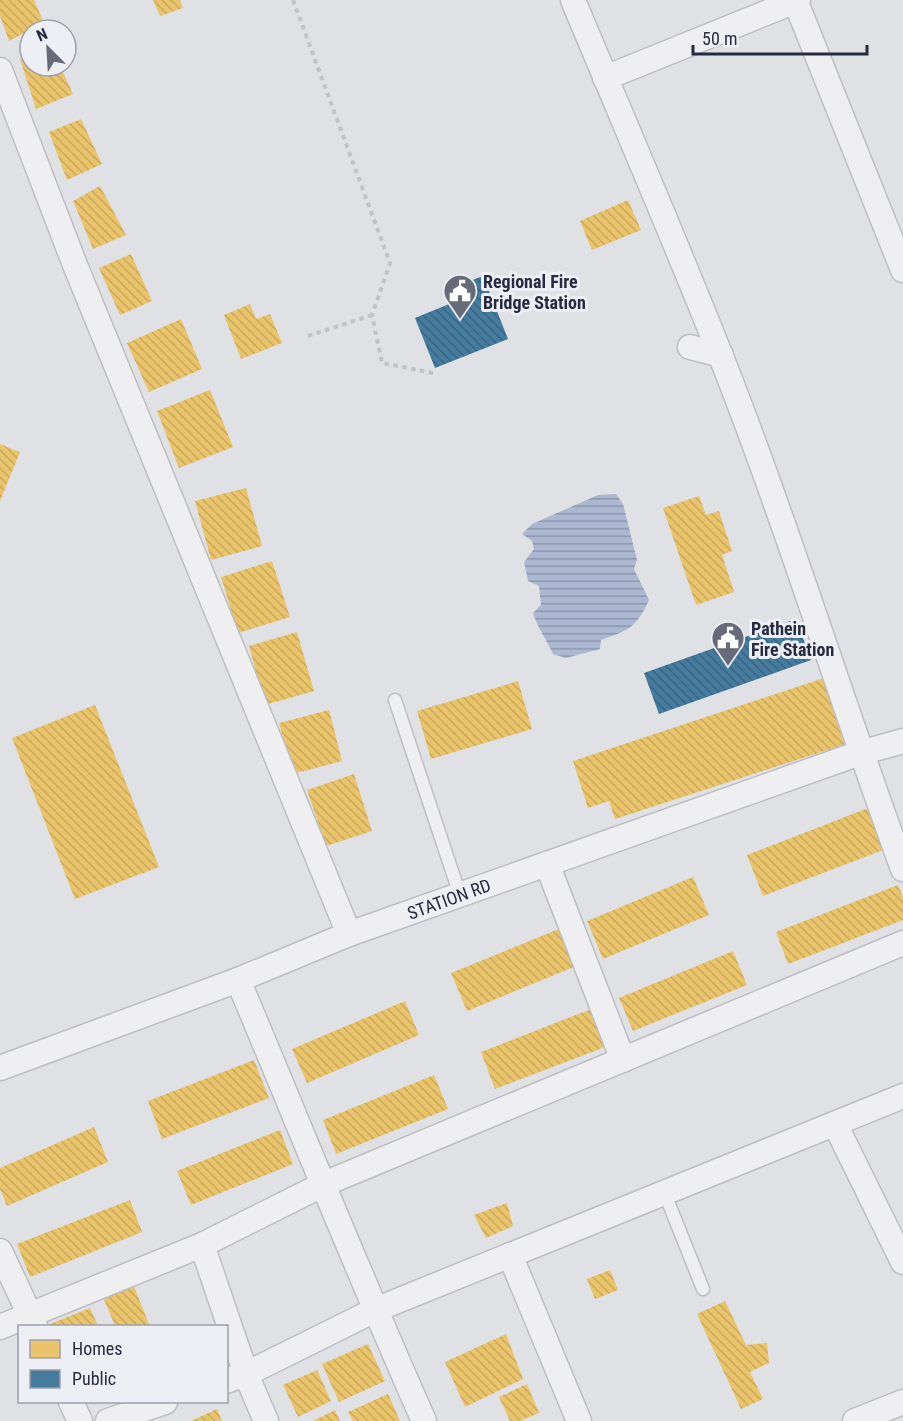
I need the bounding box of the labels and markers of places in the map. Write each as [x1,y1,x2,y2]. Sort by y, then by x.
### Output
place label: Regional Fire Bridge Station [483,271,586,313]
public building icon: Regional Fire Bridge Station [442,273,478,320]
place label: Pathein Fire Station [751,618,834,660]
public building icon: Pathein Fire Station [710,620,746,667]

